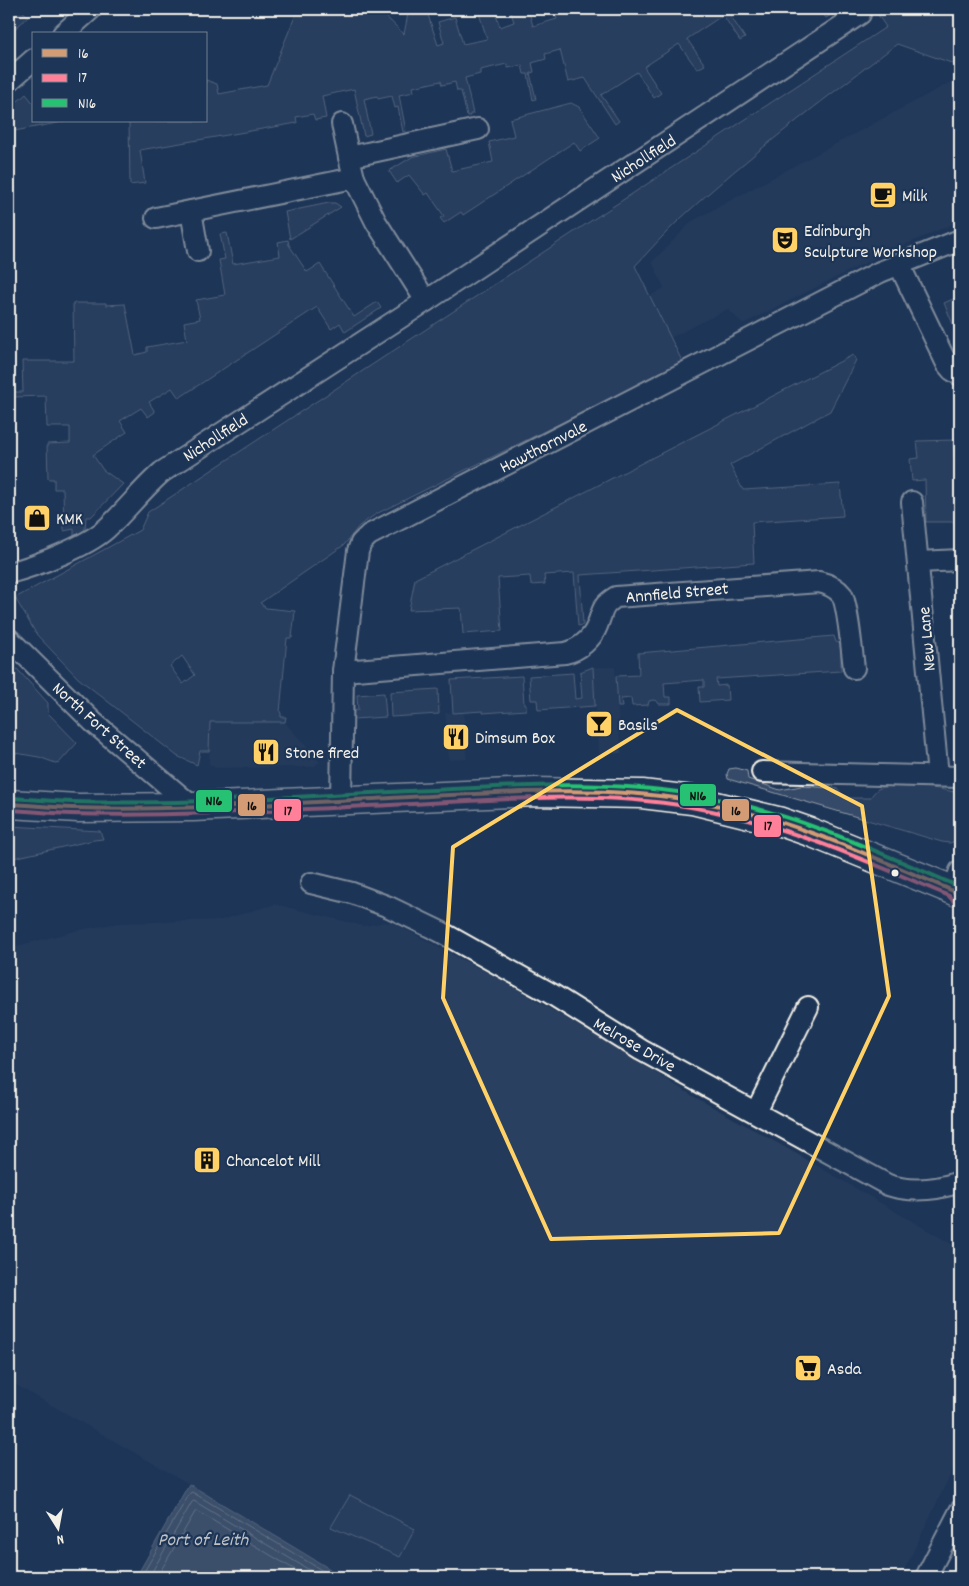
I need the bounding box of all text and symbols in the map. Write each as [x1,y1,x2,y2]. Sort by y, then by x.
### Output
legend [32,32,208,122]
text: 16 [78,44,89,66]
text: 17 [78,68,87,90]
text: N16 [78,94,96,116]
street label: Nichollfield [607,130,682,191]
cafe icon: Milk [868,180,898,210]
place label: Milk [902,185,928,210]
place label: Edinburgh Sculpture Workshop [804,220,937,266]
theatre icon: Edinburgh Sculpture Workshop [770,225,800,255]
street label: Nichollfield [179,409,254,470]
street label: Hawthornvale [496,415,592,481]
shop icon: KMK [22,503,52,533]
place label: KMK [56,508,83,533]
street label: Annfield Street [625,578,730,611]
street label: New Lane [913,605,944,672]
street label: North Fort Street [45,677,151,776]
bar icon: Basils [584,709,614,739]
place label: Basils [618,714,658,739]
restaurant icon: Dimsum Box [441,722,471,752]
place label: Dimsum Box [475,727,555,752]
restaurant icon: Stone fired [251,737,281,767]
place label: Stone fired [285,742,359,767]
line badge: N16 [679,783,717,807]
text: N16 [690,787,707,807]
line badge: N16 [195,789,233,813]
text: N16 [206,792,223,812]
line badge: 16 [237,793,266,817]
text: 16 [247,797,257,817]
line badge: 17 [273,798,302,822]
line badge: 16 [721,798,750,822]
text: 17 [284,802,293,822]
text: 16 [731,802,741,822]
line badge: 17 [753,814,782,838]
text: 17 [764,817,773,837]
unlabelled marker [890,868,900,878]
street label: Melrose Drive [588,1012,680,1080]
building icon: Chancelot Mill [192,1145,222,1175]
place label: Chancelot Mill [226,1150,321,1175]
supermarket icon: Asda [793,1353,823,1383]
place label: Asda [827,1358,862,1383]
north arrow [32,1504,82,1554]
text: N [55,1528,65,1549]
water label: Port of Leith [158,1528,249,1555]

